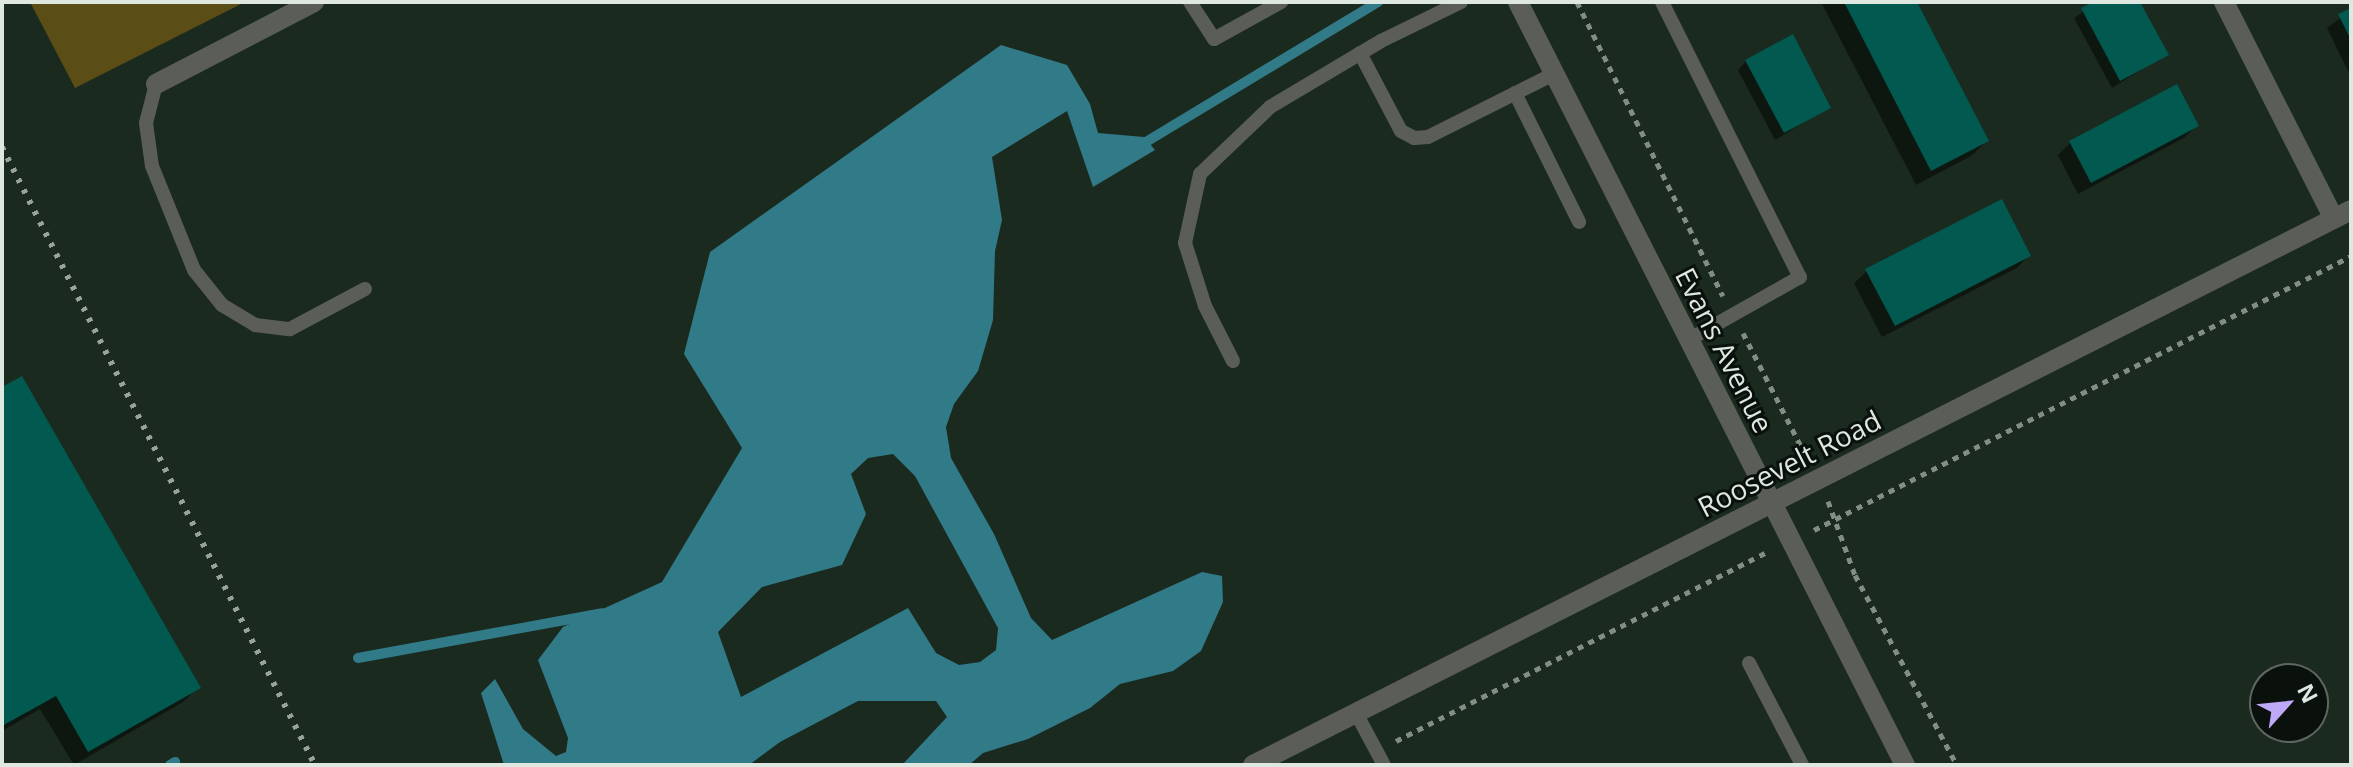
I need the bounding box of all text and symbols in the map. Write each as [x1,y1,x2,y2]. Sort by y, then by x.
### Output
street label: Evans Avenue [1669,262,1781,438]
street label: Roosevelt Road [1692,402,1886,524]
north arrow [2249,663,2329,743]
text: N [2291,678,2326,708]

